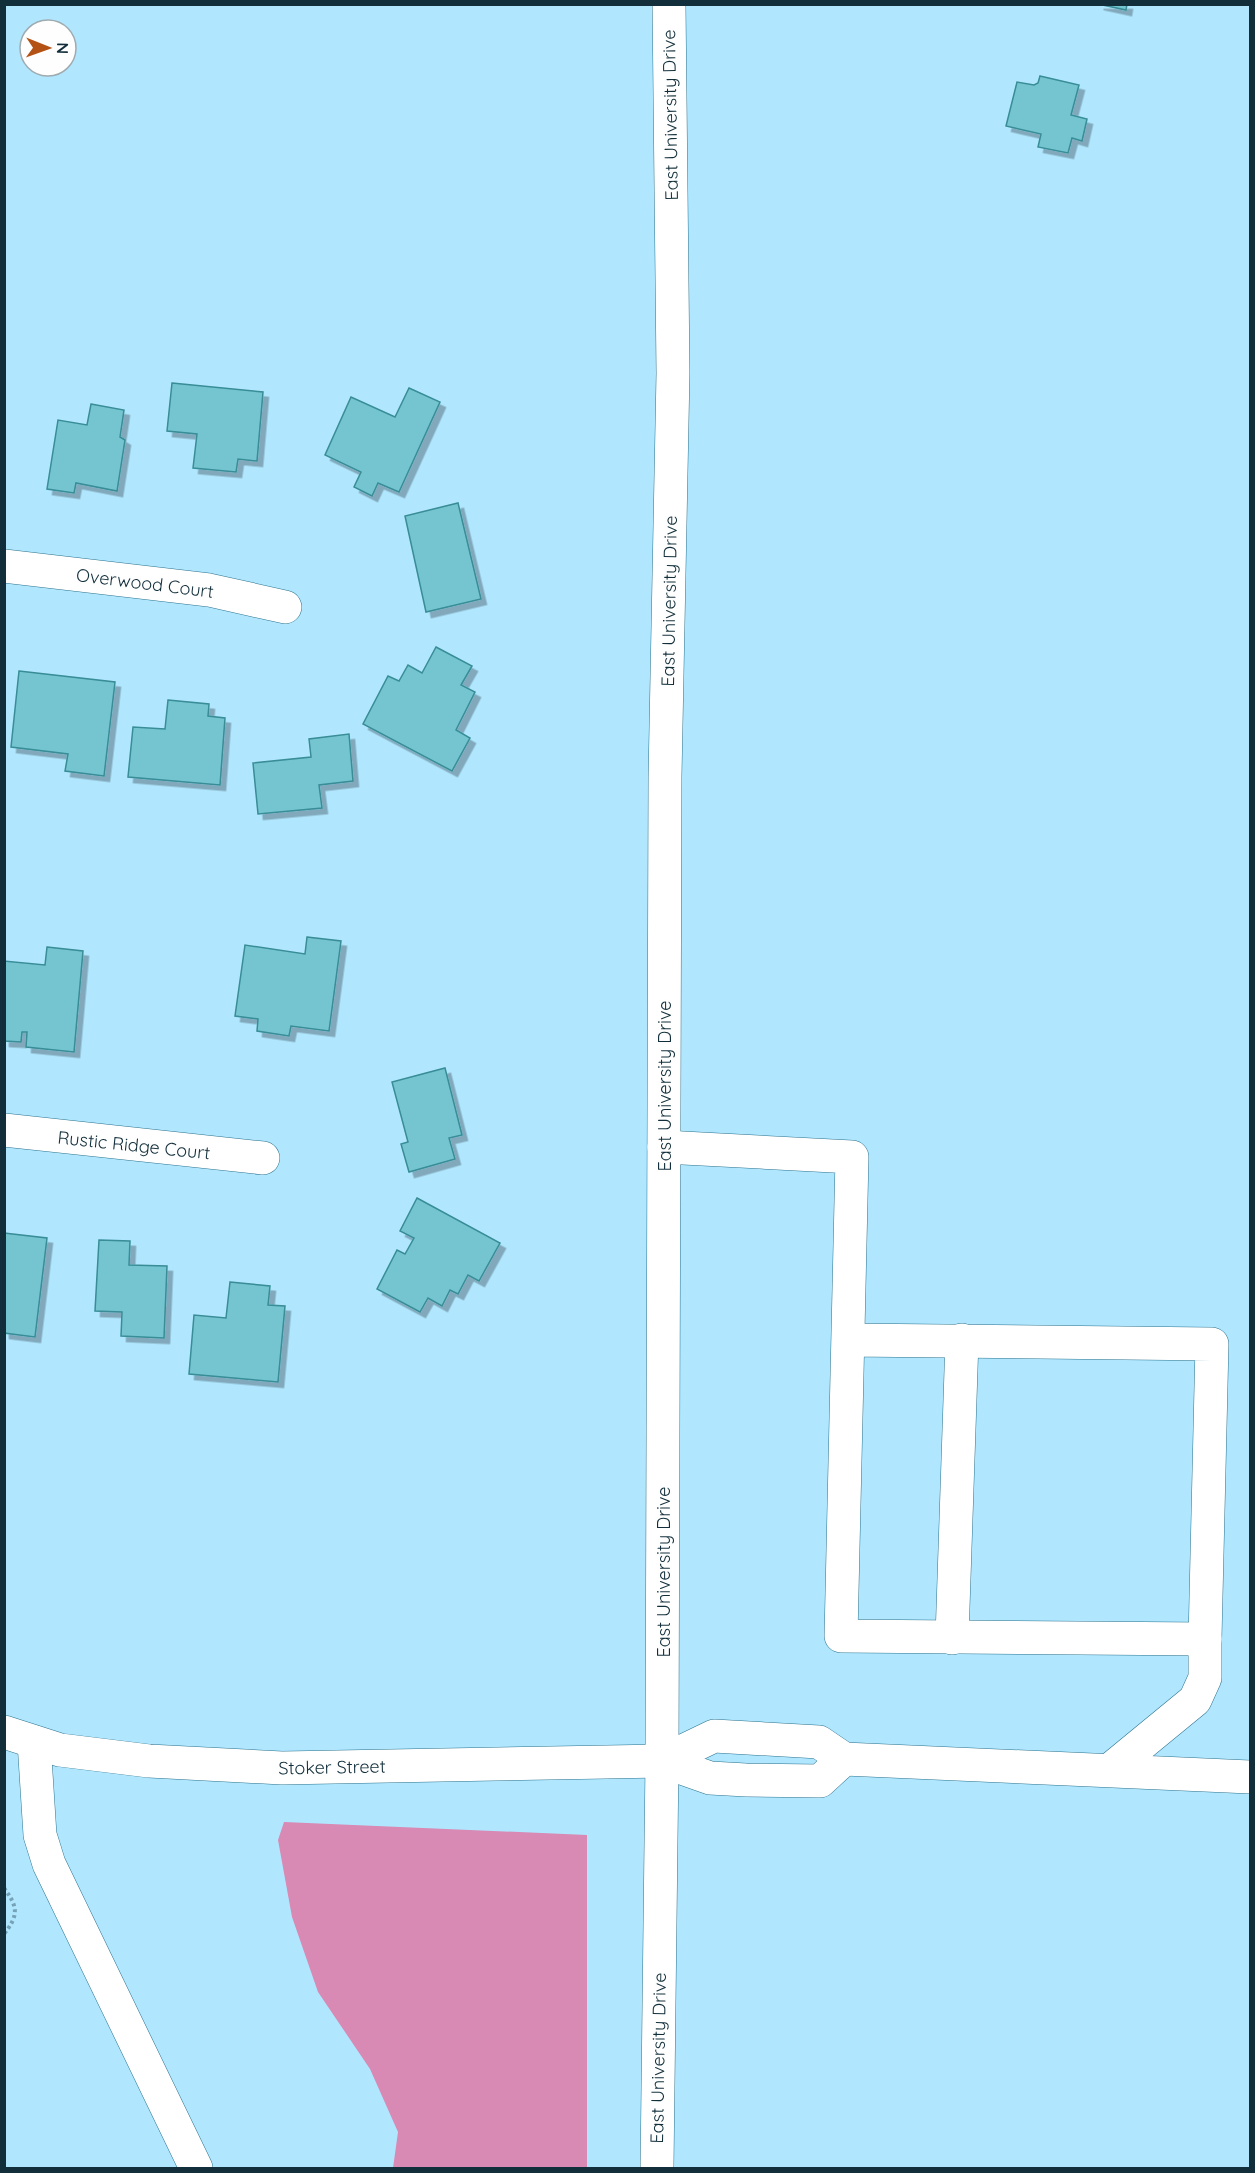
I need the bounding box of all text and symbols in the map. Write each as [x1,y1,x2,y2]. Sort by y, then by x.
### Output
north arrow [18,18,78,78]
street label: East University Drive [657,29,683,201]
text: N [53,42,73,54]
street label: East University Drive [656,515,682,687]
street label: Overwood Court [75,563,215,603]
street label: East University Drive [653,1000,676,1172]
street label: Rustic Ridge Court [56,1126,212,1164]
street label: East University Drive [652,1486,675,1658]
street label: Stoker Street [278,1755,386,1779]
street label: East University Drive [645,1972,671,2144]

